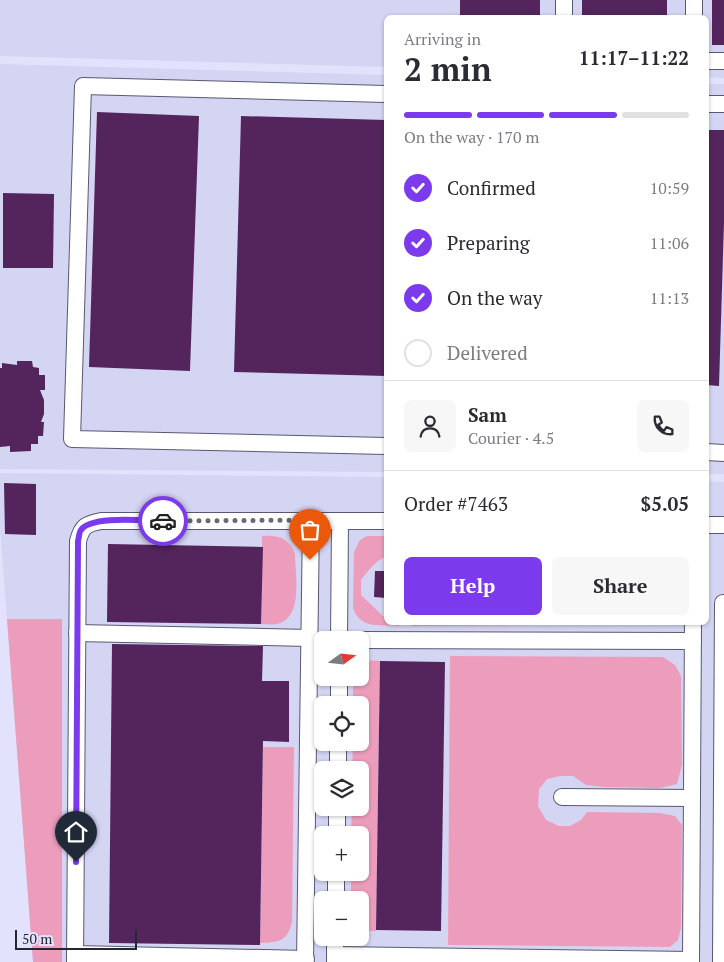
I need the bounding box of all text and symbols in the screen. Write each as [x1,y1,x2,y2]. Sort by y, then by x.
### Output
text: Arriving in [404,28,481,50]
text: 11:17–11:22 [579,45,689,70]
text: 2 min [404,48,492,90]
text: On the way · 170 m [404,126,539,148]
icon: check [404,174,432,202]
text: Confirmed [447,175,536,200]
text: 10:59 [650,177,689,199]
icon: check [404,229,432,257]
text: Preparing [447,230,530,255]
text: 11:06 [650,232,689,254]
icon: check [404,284,432,312]
text: On the way [447,285,542,310]
text: 11:13 [650,287,689,309]
text: Delivered [447,340,528,365]
button: person [404,400,456,452]
button: phone [637,400,689,452]
text: Sam [468,402,507,427]
text: Courier · 4.5 [468,427,554,449]
text: Order #7463 [404,491,508,516]
text: $5.05 [640,491,689,516]
courier [138,496,188,546]
icon: car [149,507,177,535]
pin [289,509,331,560]
icon: bag [296,516,324,544]
button: Help [404,557,542,615]
button: Share [552,557,689,615]
north arrow [314,631,369,686]
map controls [314,631,369,946]
button: locate [314,696,369,751]
button: layers [314,761,369,816]
pin [55,811,97,862]
icon: home [62,818,90,846]
button: + [314,826,369,881]
button: − [314,891,369,946]
scale bar [15,927,138,950]
text: 50 m [22,929,52,948]

